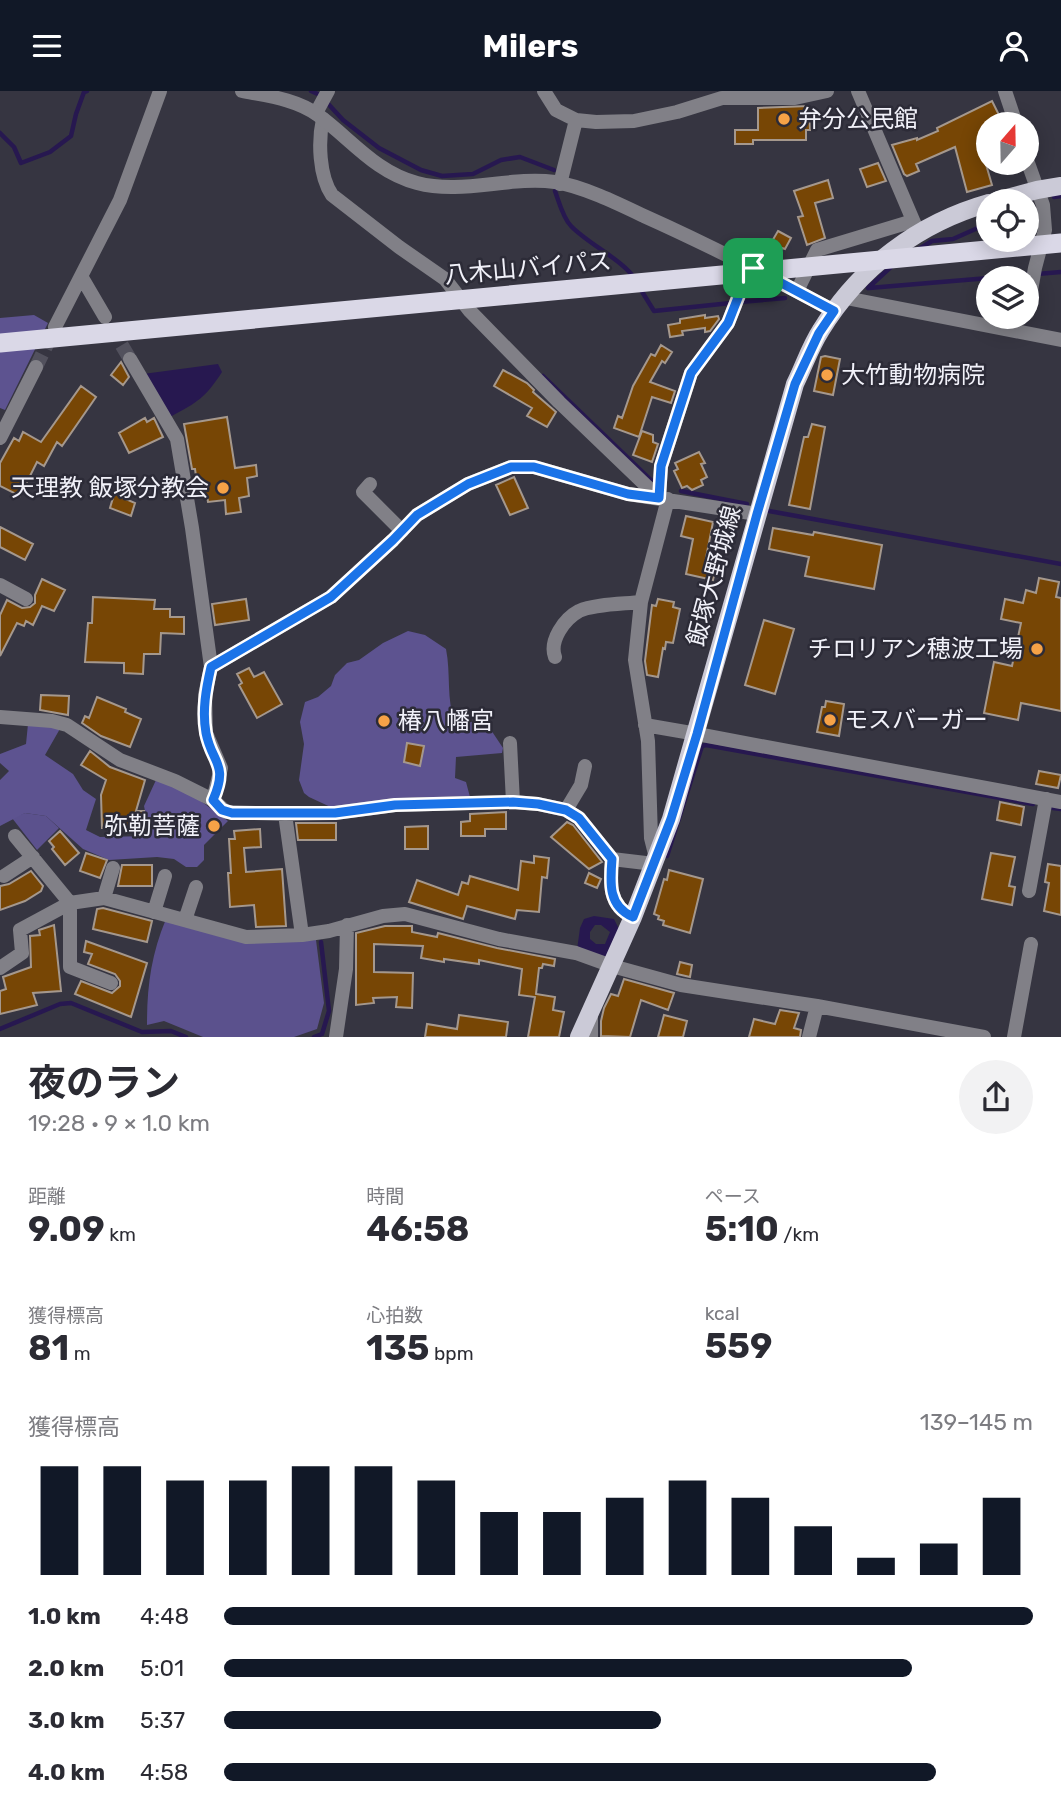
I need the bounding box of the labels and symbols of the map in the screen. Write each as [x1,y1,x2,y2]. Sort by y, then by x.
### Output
place label: 弁分公民館 [798,105,918,133]
marker: 弁分公民館 [776,111,792,127]
north arrow [976,112,1040,175]
pin [723,238,783,298]
street label: 八木山バイパス [443,247,613,289]
place label: 大竹動物病院 [841,361,985,389]
marker: 大竹動物病院 [819,367,835,383]
place label: 天理教 飯塚分教会 [11,474,209,502]
marker: 天理教 飯塚分教会 [215,480,231,496]
street label: 飯塚大野城線 [682,503,746,649]
place label: チロリアン穂波工場 [808,635,1023,663]
marker: チロリアン穂波工場 [1029,641,1045,657]
place label: モスバーガー [844,706,988,734]
place label: 椿八幡宮 [398,707,494,735]
marker: モスバーガー [822,712,838,728]
marker: 椿八幡宮 [376,713,392,729]
place label: 弥勒菩薩 [104,812,200,840]
marker: 弥勒菩薩 [206,818,222,834]

